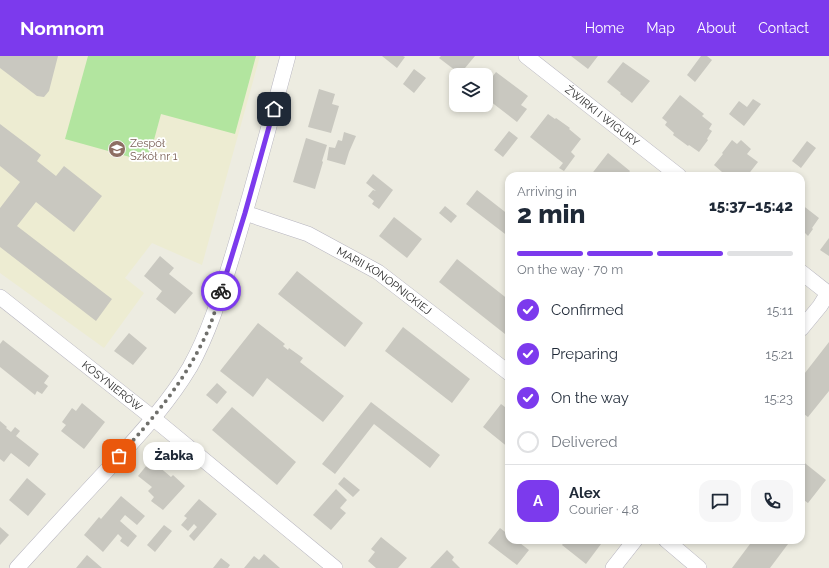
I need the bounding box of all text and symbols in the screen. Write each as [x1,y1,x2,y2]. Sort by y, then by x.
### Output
text: Nomnom [20,17,104,39]
text: Home [585,20,624,36]
text: Map [646,20,675,36]
text: About [697,20,736,36]
text: Contact [758,20,809,36]
map controls [449,68,493,112]
button: layers [449,68,493,112]
street label: ŻWIRKI I WIGURY [563,83,642,149]
pin [257,92,291,126]
icon: home [263,98,285,120]
place label: Zespół Szkół nr 1 [130,137,178,163]
school or university icon: Zespół Szkół nr 1 [107,139,127,159]
text: Arriving in [517,184,577,199]
text: 15:37–15:42 [709,197,793,215]
text: 2 min [517,199,585,229]
street label: MARII KONOPNICKIEJ [335,244,434,317]
text: On the way · 70 m [517,262,623,277]
courier [201,271,241,311]
icon: bike [210,280,232,302]
icon: check [517,299,539,321]
text: Confirmed [551,301,624,319]
text: 15:11 [767,303,793,318]
icon: check [517,343,539,365]
text: Preparing [551,345,618,363]
text: 15:21 [766,347,793,362]
street label: KOSYNIERÓW [79,358,145,414]
icon: check [517,387,539,409]
text: On the way [551,389,629,407]
text: 15:23 [764,391,793,406]
text: Delivered [551,433,618,451]
pin [102,439,136,473]
callout: Żabka [143,442,205,470]
icon: bag [108,445,130,467]
text: Żabka [155,448,193,463]
button: chat [699,480,741,522]
button: phone [751,480,793,522]
text: Alex [569,484,600,502]
text: A [533,492,543,510]
text: Courier · 4.8 [569,502,639,517]

